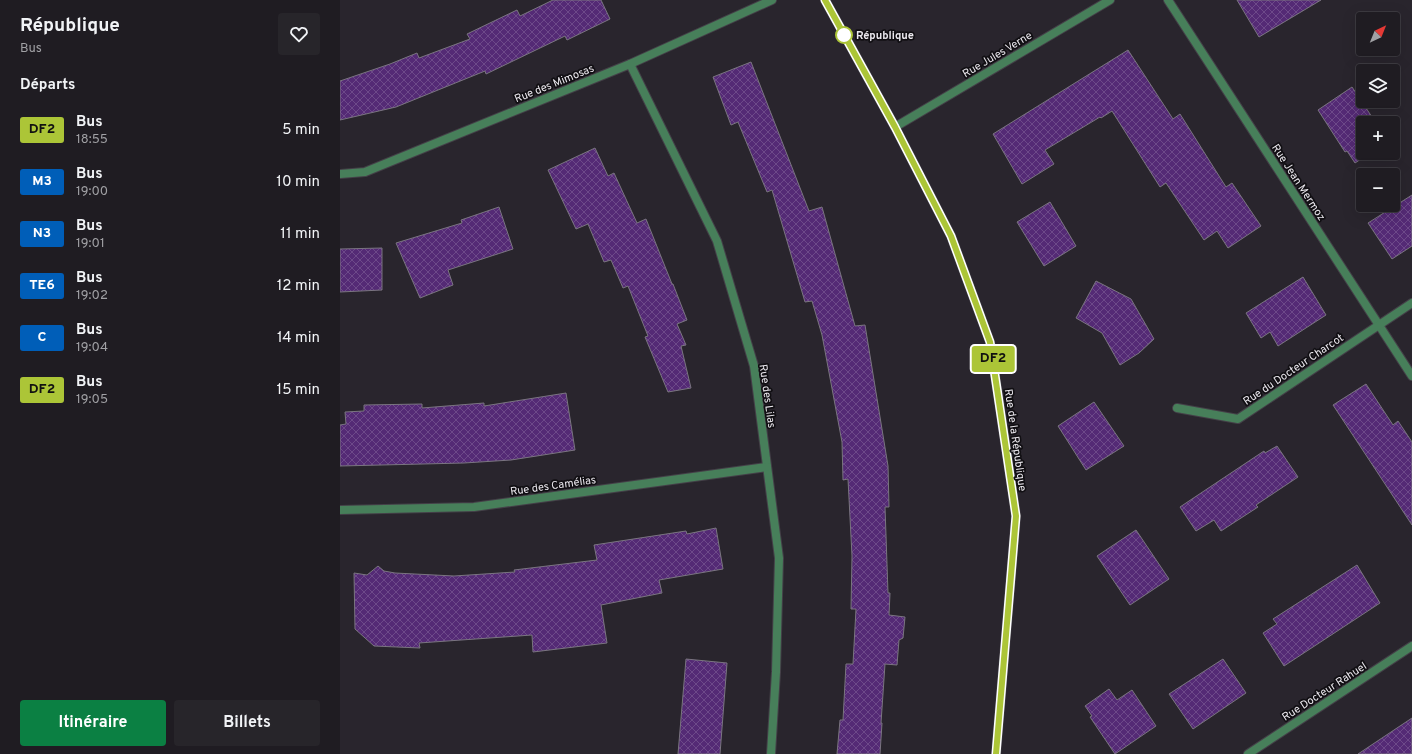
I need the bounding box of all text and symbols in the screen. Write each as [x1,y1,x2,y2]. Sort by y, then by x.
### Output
north arrow [1356,12,1400,56]
map controls [1356,12,1400,212]
button: heart [278,13,320,55]
text: République [20,14,120,38]
marker: République [835,26,853,44]
place label: République [856,29,914,43]
street label: Rue Jules Verne [960,29,1035,81]
text: Bus [20,41,42,57]
street label: Rue des Mimosas [512,62,596,106]
button: layers [1356,64,1400,108]
text: Départs [20,76,75,95]
text: Bus [76,113,103,132]
button: + [1356,116,1400,160]
text: DF2 [29,121,55,138]
text: 5 min [282,121,320,140]
text: 18:55 [76,132,108,148]
street label: Rue Jean Mermoz [1268,142,1328,223]
text: Bus [76,165,103,184]
button: − [1356,168,1400,212]
text: M3 [32,173,52,190]
text: 10 min [276,173,320,192]
text: 19:00 [76,184,108,200]
text: Bus [76,217,103,236]
text: N3 [33,225,51,242]
text: 11 min [280,225,320,244]
text: 19:01 [76,236,105,252]
text: Bus [76,269,103,288]
text: TE6 [29,277,55,294]
text: 12 min [277,277,320,296]
text: 19:02 [76,288,108,304]
text: Bus [76,321,103,340]
text: C [38,329,46,346]
text: 14 min [277,329,320,348]
street label: Rue du Docteur Charcot [1241,331,1346,409]
text: 19:04 [76,340,108,356]
line badge: DF2 [970,346,1016,372]
text: DF2 [980,350,1006,367]
street label: Rue des Lilas [756,363,778,429]
text: Bus [76,373,103,392]
text: DF2 [29,381,55,398]
text: 15 min [277,381,320,400]
street label: Rue de la République [1001,388,1029,492]
text: 19:05 [76,392,108,408]
street label: Rue des Camélias [509,473,597,499]
street label: Rue Docteur Rahuel [1280,659,1370,724]
button: Itinéraire [20,700,166,746]
button: Billets [174,700,320,746]

